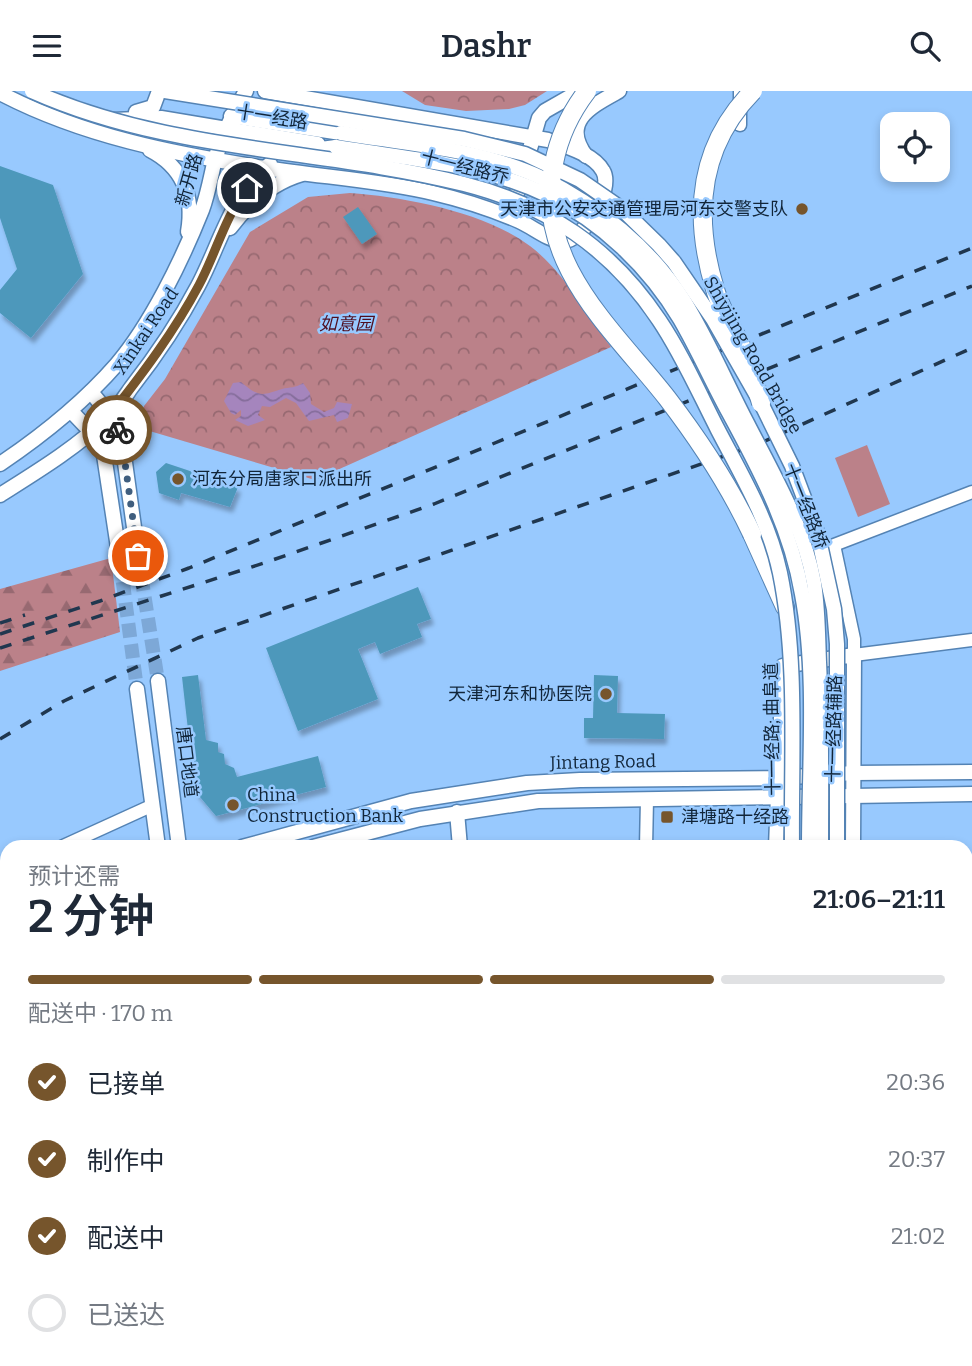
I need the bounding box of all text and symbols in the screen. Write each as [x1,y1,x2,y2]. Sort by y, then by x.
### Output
icon: menu [28,27,66,65]
text: Dashr [441,27,531,65]
icon: search [906,27,944,65]
street label: 十一经路 [235,101,309,133]
map controls [880,112,950,182]
button: locate [880,112,950,182]
street label: 十一经路乔 [419,145,511,189]
street label: 新开路 [171,151,207,209]
pin [217,158,277,218]
icon: home [228,169,266,207]
place label: 天津市公安交通管理局河东交警支队 [500,198,788,220]
marker: 天津市公安交通管理局河东交警支队 [794,201,810,217]
street label: Shiyijing Road Bridge [699,273,807,437]
street label: Xinkai Road [109,283,183,379]
park label: 如意园 [319,313,376,335]
courier [82,395,152,465]
icon: bike [98,411,136,449]
street label: 十一经路桥 [779,460,833,552]
place label: 河东分局唐家口派出所 [192,468,372,490]
marker: 河东分局唐家口派出所 [170,471,186,487]
pin [108,526,168,586]
icon: bag [119,537,157,575]
street label: 十一经路; 曲阜道 [760,662,784,796]
street label: 十一经路辅路 [822,675,846,783]
place label: 天津河东和协医院 [448,683,592,705]
marker: 天津河东和协医院 [598,686,614,702]
street label: 唐口地道 [172,725,202,799]
street label: Jintang Road [549,750,657,774]
place label: China Construction Bank [247,784,404,827]
marker: China Construction Bank [225,797,241,813]
place label: 津塘路十经路 [681,806,789,828]
marker: 津塘路十经路 [659,809,675,825]
text: 预计还需 [28,862,120,890]
text: 21:06–21:11 [813,884,945,915]
text: 2 分钟 [28,889,154,944]
text: 配送中 · 170 m [28,999,173,1027]
icon: check [28,1063,66,1101]
text: 20:36 [886,1068,945,1096]
text: 已接单 [87,1069,165,1100]
icon: check [28,1140,66,1178]
text: 20:37 [888,1145,945,1173]
text: 制作中 [87,1146,165,1177]
icon: check [28,1217,66,1255]
text: 21:02 [891,1222,945,1250]
text: 配送中 [87,1223,165,1254]
text: 已送达 [87,1300,165,1331]

